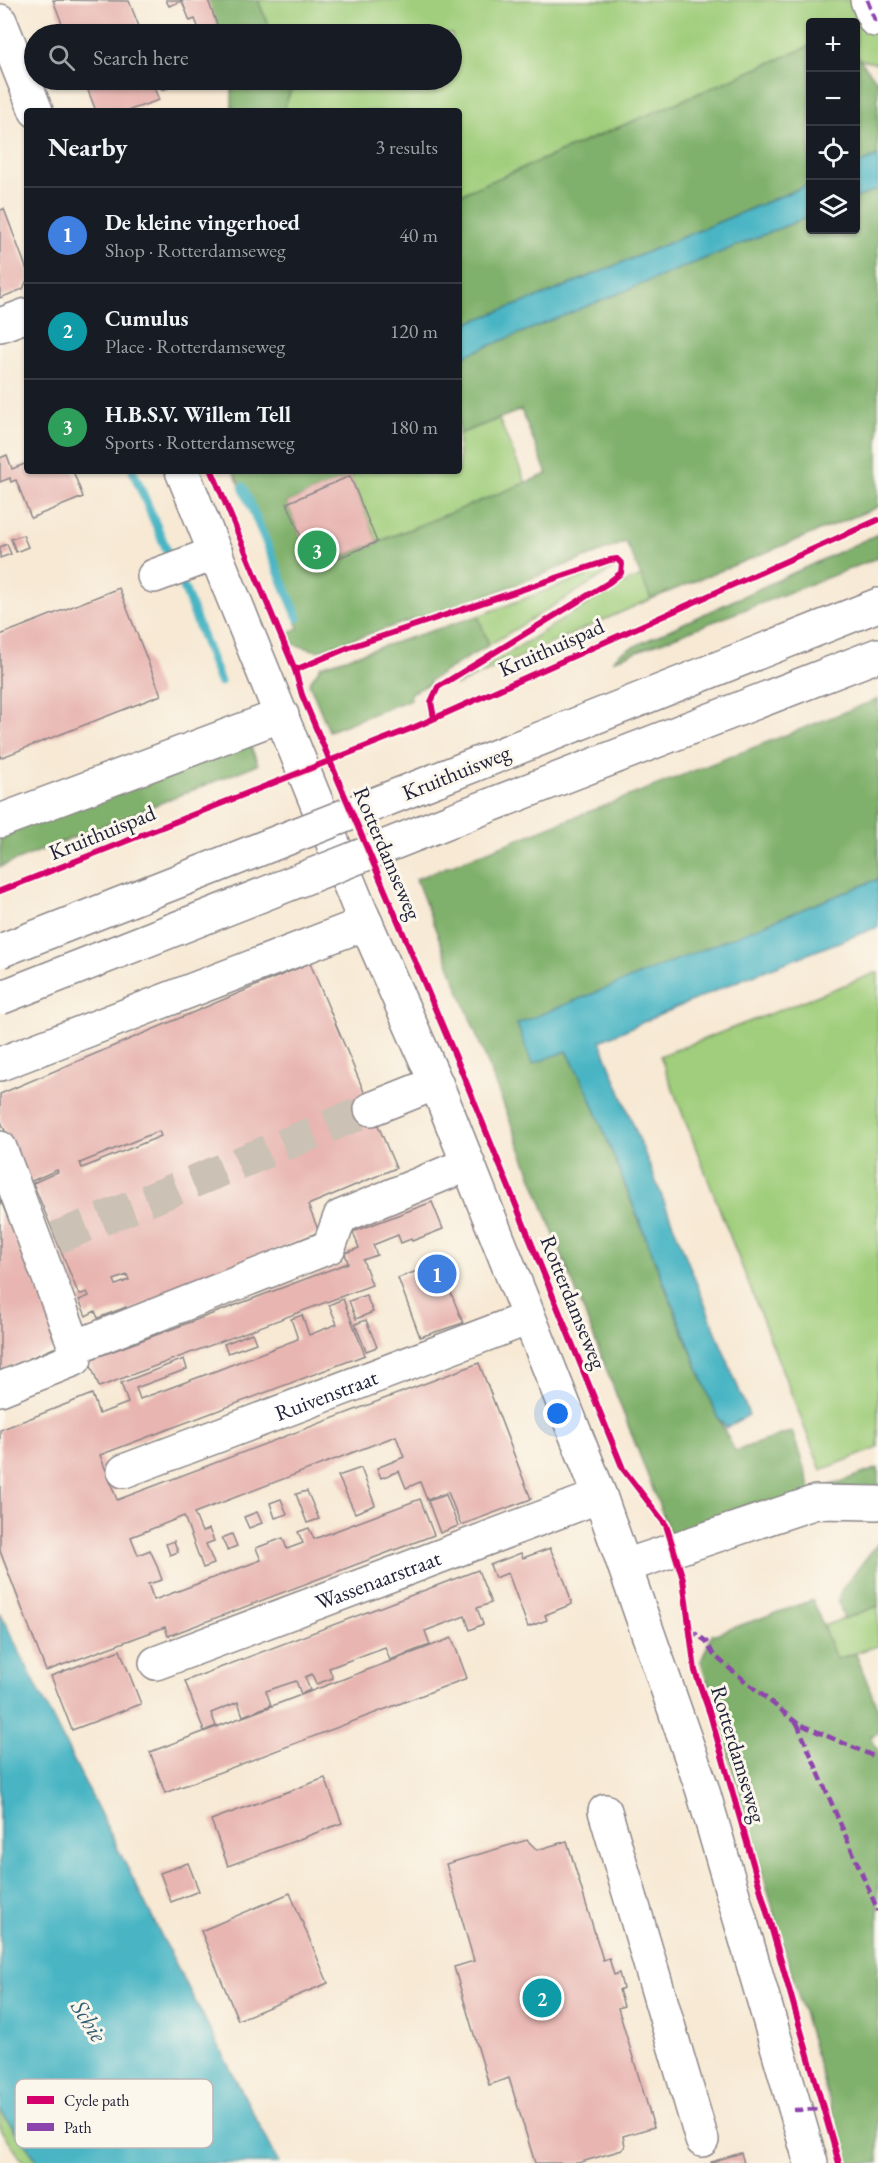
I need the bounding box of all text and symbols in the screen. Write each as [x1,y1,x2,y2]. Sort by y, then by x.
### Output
map controls [806,18,860,234]
button: + [806,18,860,72]
search box [24,24,462,90]
icon: search [45,41,78,74]
text: Search here [93,43,188,72]
button: − [806,72,860,126]
button: locate [806,126,860,180]
text: Nearby [48,130,128,164]
text: 3 results [375,134,438,160]
button: layers [806,180,860,234]
text: De kleine vingerhoed [105,208,300,237]
text: 1 [62,222,73,248]
text: 40 m [399,222,438,248]
text: Shop · Rotterdamseweg [105,237,286,263]
text: Cumulus [105,304,188,333]
text: 2 [62,318,73,344]
text: 120 m [390,318,438,344]
text: Place · Rotterdamseweg [105,333,285,359]
text: H.B.S.V. Willem Tell [105,400,291,429]
text: 3 [62,414,73,440]
text: 180 m [390,414,438,440]
text: Sports · Rotterdamseweg [105,429,295,455]
pin: 3 [298,528,336,572]
street label: Kruithuispad [494,611,609,684]
street label: Kruithuisweg [398,737,515,807]
street label: Rotterdamseweg [347,782,429,924]
street label: Kruithuispad [45,798,161,867]
street label: Rotterdamseweg [534,1231,614,1374]
pin: 1 [418,1252,456,1296]
street label: Ruivenstraat [271,1362,382,1428]
your location [543,1399,572,1428]
street label: Wassenaarstraat [311,1543,445,1617]
street label: Rotterdamseweg [704,1682,773,1827]
pin: 2 [522,1976,562,2020]
water label: Schie [64,1993,115,2049]
legend [15,2079,213,2148]
text: Cycle path [64,2090,129,2111]
text: Path [64,2117,92,2138]

